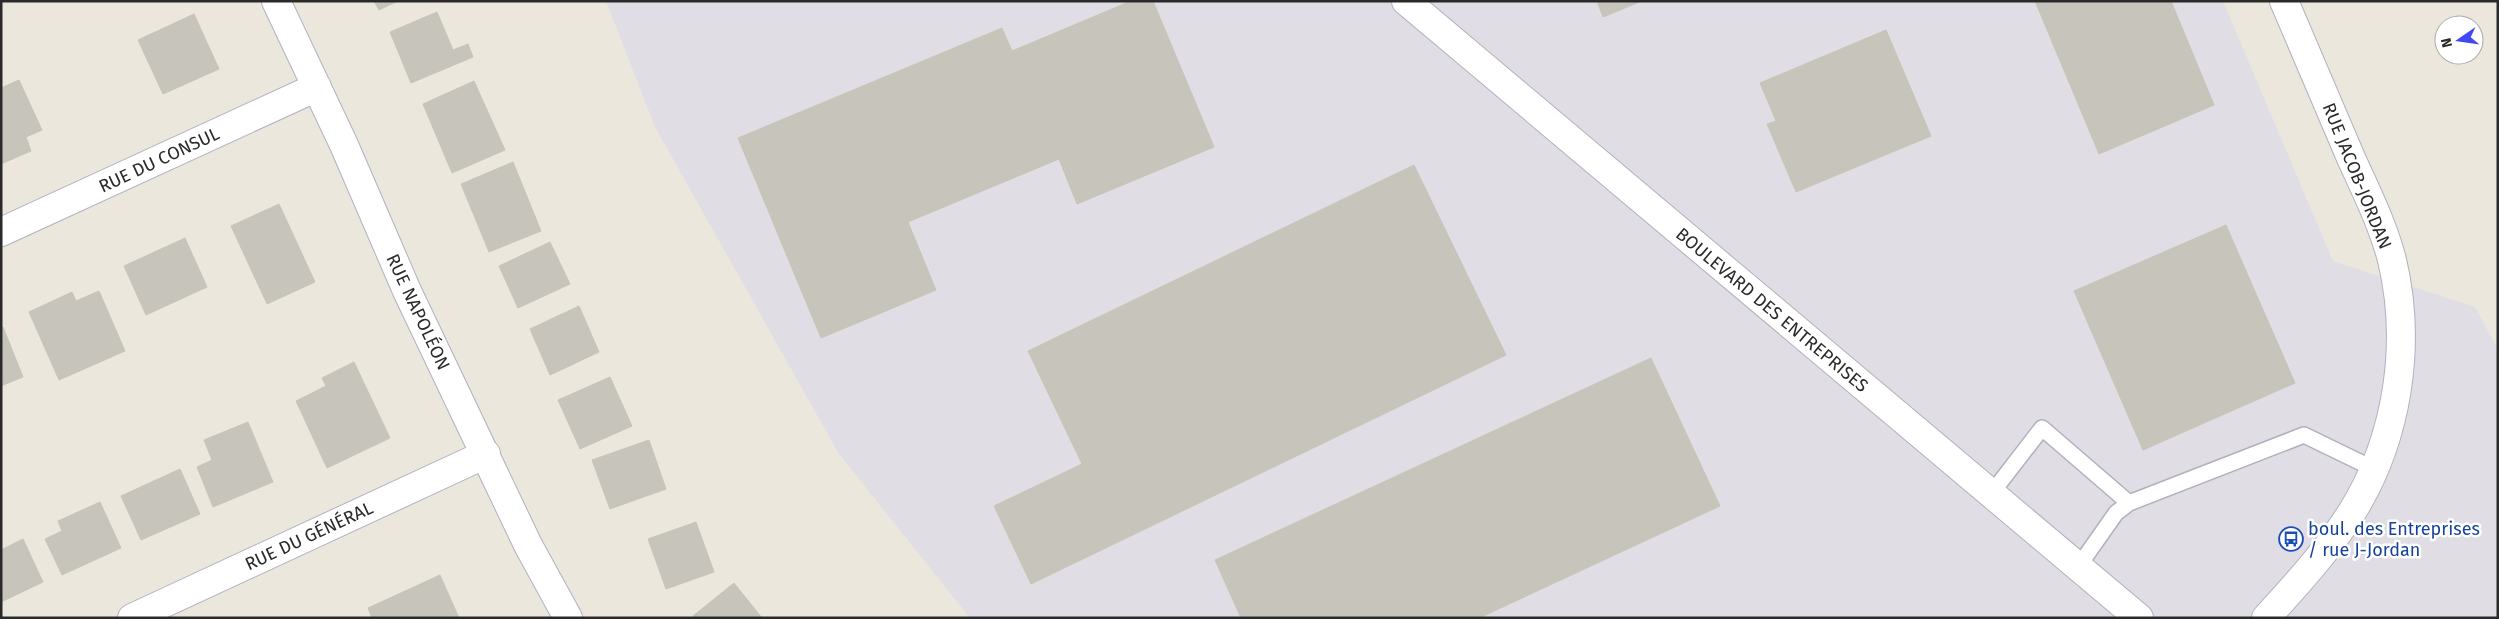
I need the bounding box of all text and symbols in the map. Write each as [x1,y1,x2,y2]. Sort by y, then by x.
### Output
north arrow [2434,15,2484,65]
text: N [2437,36,2456,49]
street label: RUE JACOB-JORDAN [2318,100,2396,252]
street label: RUE DU CONSUL [95,122,223,198]
street label: BOULEVARD DES ENTREPRISES [1671,223,1873,397]
street label: RUE NAPOLÉON [381,250,455,374]
street label: RUE DU GÉNÉRAL [241,496,376,575]
place label: boul. des Entreprises / rue J-Jordan [2308,518,2480,561]
bus stop icon: boul. des Entreprises / rue J-Jordan [2278,526,2304,552]

